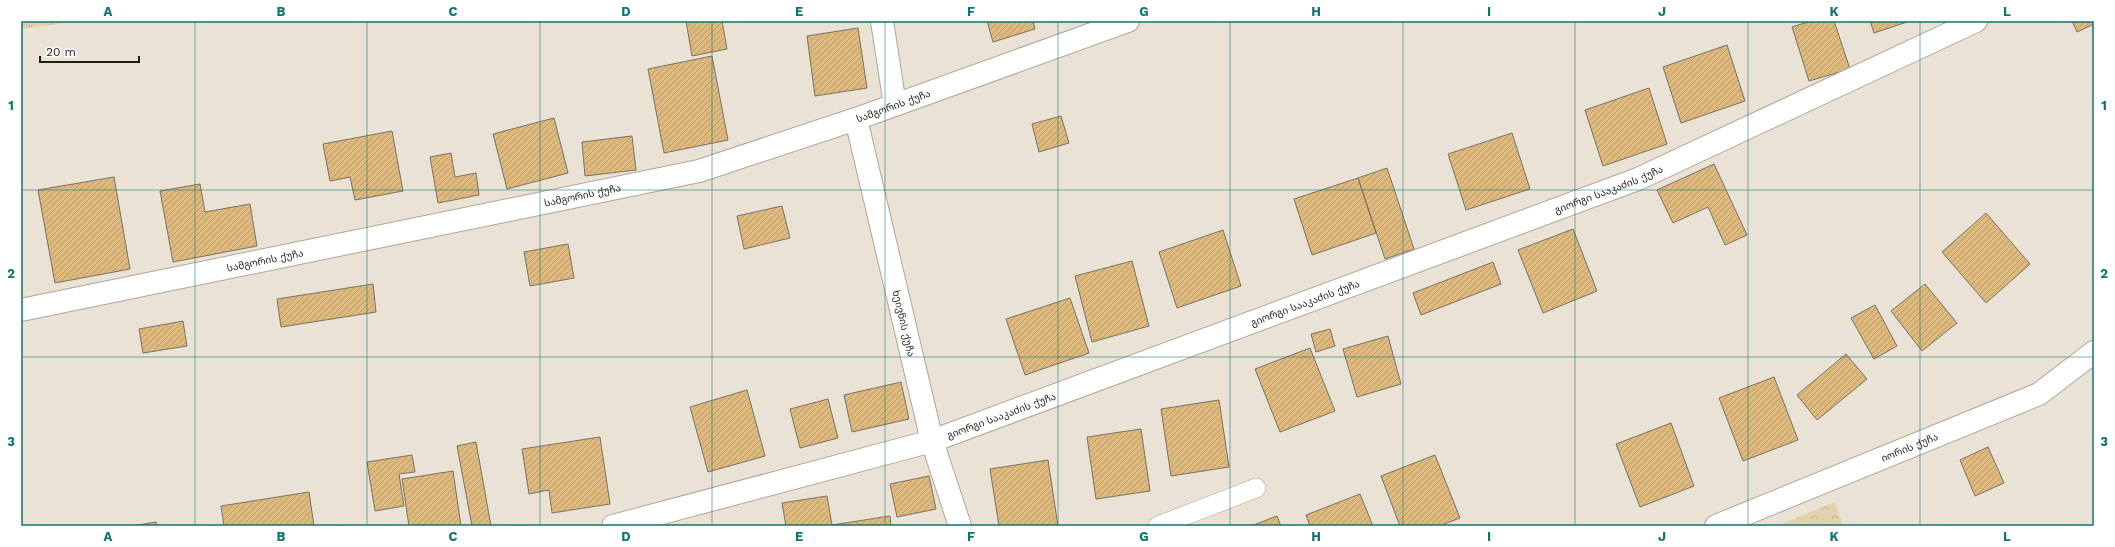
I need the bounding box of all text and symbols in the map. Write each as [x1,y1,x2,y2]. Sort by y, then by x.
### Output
text: A [104,4,113,19]
text: B [277,4,286,19]
text: C [449,4,458,19]
text: D [621,4,631,19]
text: E [795,4,803,19]
text: F [967,4,975,19]
text: G [1139,4,1149,19]
text: H [1311,4,1321,19]
text: I [1487,4,1491,19]
text: J [1658,4,1666,19]
text: K [1829,4,1839,19]
text: L [2003,4,2011,19]
scale bar [40,38,139,64]
text: 20 m [46,45,76,59]
street label: სამგორის ქუჩა [855,88,932,124]
text: 1 [8,98,14,113]
text: 1 [2101,98,2107,113]
street label: გიორგი სააკაძის ქუჩა [1553,163,1665,216]
street label: სამგორის ქუჩა [543,182,622,209]
street label: სამგორის ქუჩა [226,247,304,274]
text: 2 [7,266,15,281]
text: 2 [2100,266,2108,281]
street label: გიორგი სააკაძის ქუჩა [1249,278,1361,329]
street label: ხეივნის ქუჩა [891,289,917,358]
street label: გიორგი სააკაძის ქუჩა [945,391,1057,442]
street label: იორის ქუჩა [1880,431,1940,464]
text: 3 [7,434,15,449]
text: 3 [2100,434,2108,449]
text: A [104,529,113,544]
text: B [277,529,286,544]
text: C [449,529,458,544]
text: D [621,529,631,544]
text: E [795,529,803,544]
text: F [967,529,975,544]
text: G [1139,529,1149,544]
text: H [1311,529,1321,544]
text: I [1487,529,1491,544]
text: J [1658,529,1666,544]
text: K [1829,529,1839,544]
text: L [2003,529,2011,544]

